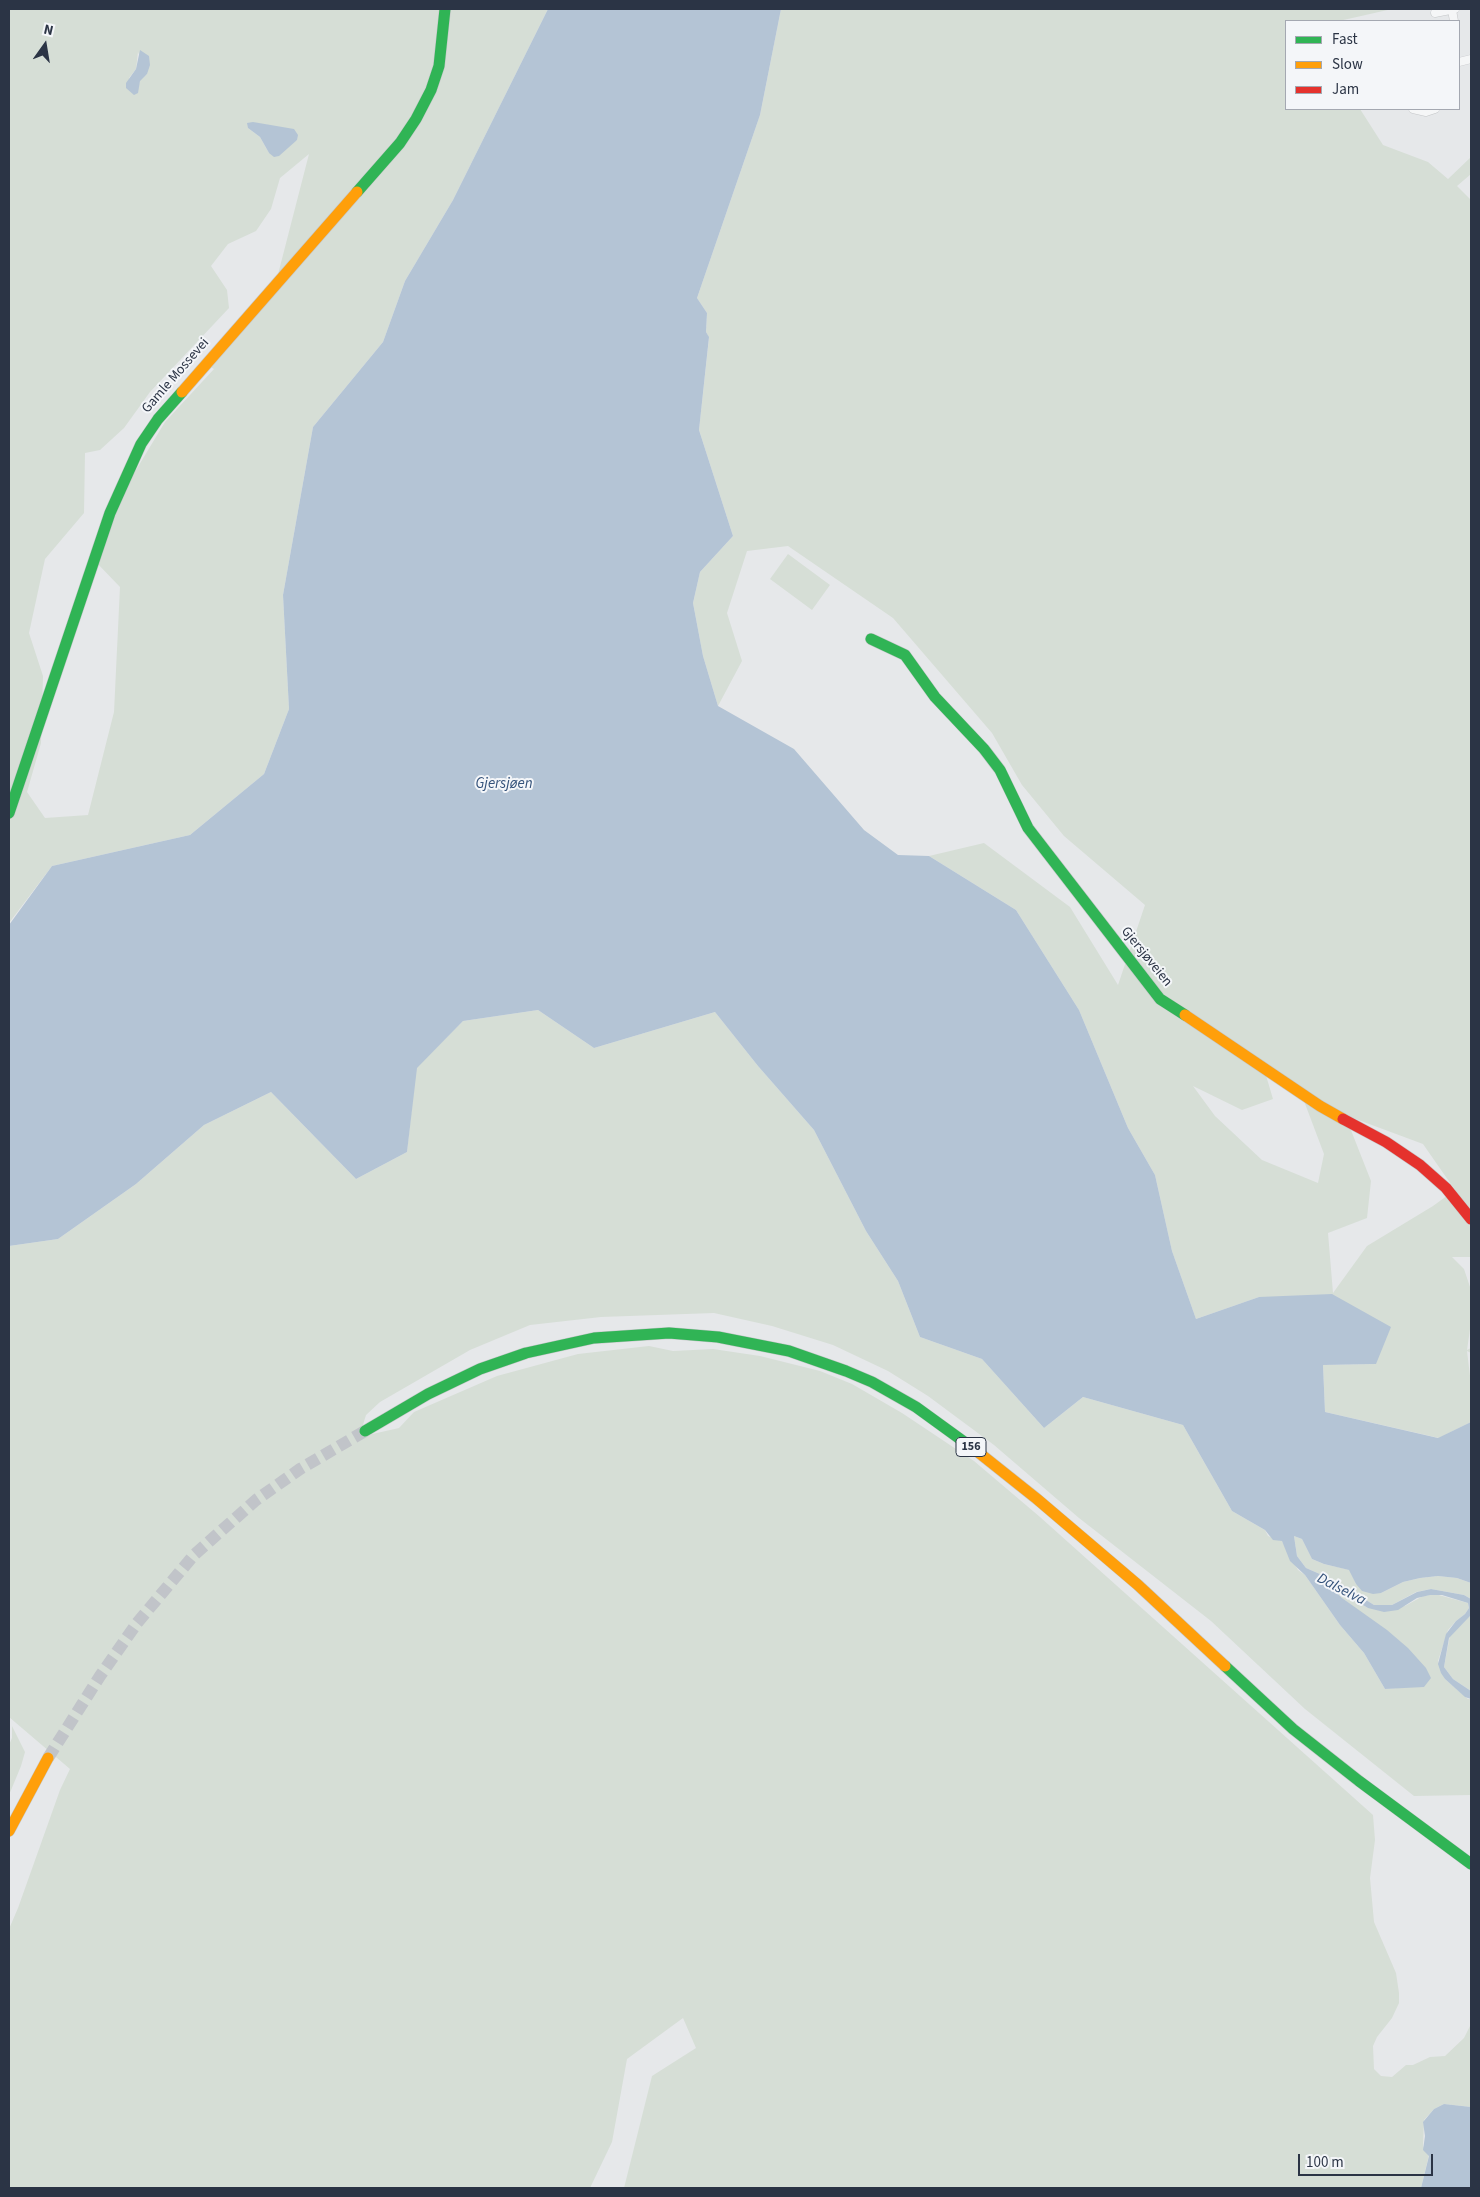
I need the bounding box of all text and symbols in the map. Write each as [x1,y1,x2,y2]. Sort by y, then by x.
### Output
north arrow [20,20,70,70]
text: N [42,20,55,41]
legend [1285,20,1460,110]
text: Fast [1332,29,1358,50]
text: Slow [1332,54,1363,75]
text: Jam [1332,79,1359,100]
street label: Gamle Mossevei [139,335,213,417]
water label: Gjersjøen [475,776,533,794]
street label: Gjersjøveien [1117,924,1175,990]
road number: 156 [956,1438,986,1456]
water label: Dalselva [1314,1570,1368,1610]
scale bar [1300,2144,1435,2176]
text: 100 m [1306,2152,1344,2173]

